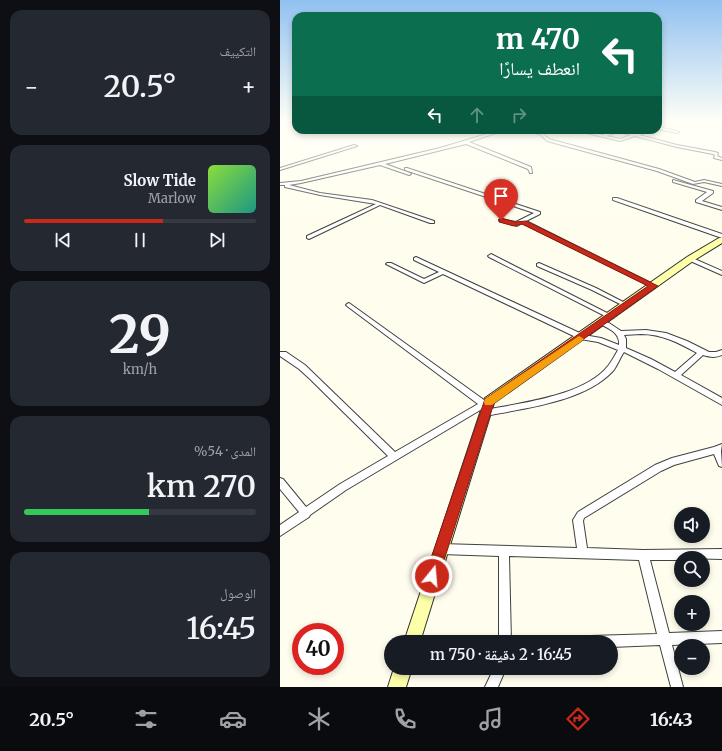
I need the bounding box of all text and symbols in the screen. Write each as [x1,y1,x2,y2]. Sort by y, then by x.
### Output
text: 470 m [496,21,580,57]
icon: left [594,28,646,80]
text: التكييف [220,43,256,60]
text: انعطف يسارًا [499,57,580,80]
text: 20.5° [103,67,177,105]
text: − [24,73,39,101]
text: + [241,73,256,101]
icon: left [424,104,446,126]
icon: ahead [466,104,488,126]
icon: right [508,104,530,126]
text: Slow Tide [124,171,196,190]
pin [484,179,518,220]
icon: arrive [490,185,512,207]
text: Marlow [148,190,196,207]
icon: previous [52,229,74,251]
icon: pause [129,229,151,251]
icon: next [206,229,228,251]
text: 29 [109,302,171,367]
text: km/h [123,361,157,378]
text: المدى · 54% [194,443,256,460]
text: 270 km [147,467,256,505]
map controls [674,507,710,675]
button: sound [674,507,710,543]
button: search [674,551,710,587]
position arrow [411,555,453,597]
text: الوصول [220,585,256,602]
button: + [674,595,710,631]
text: 16:45 [186,609,256,647]
speed limit sign: 40 [292,623,344,675]
button: − [674,639,710,675]
text: 16:45 · 2 دقيقة · 750 m [430,645,572,664]
icon: filters [132,705,160,733]
icon: car [219,705,247,733]
icon: climate [305,705,333,733]
icon: phone [391,705,419,733]
icon: music [477,705,505,733]
icon: directions [564,705,592,733]
text: 20.5° [29,708,74,731]
text: 16:43 [650,708,693,731]

